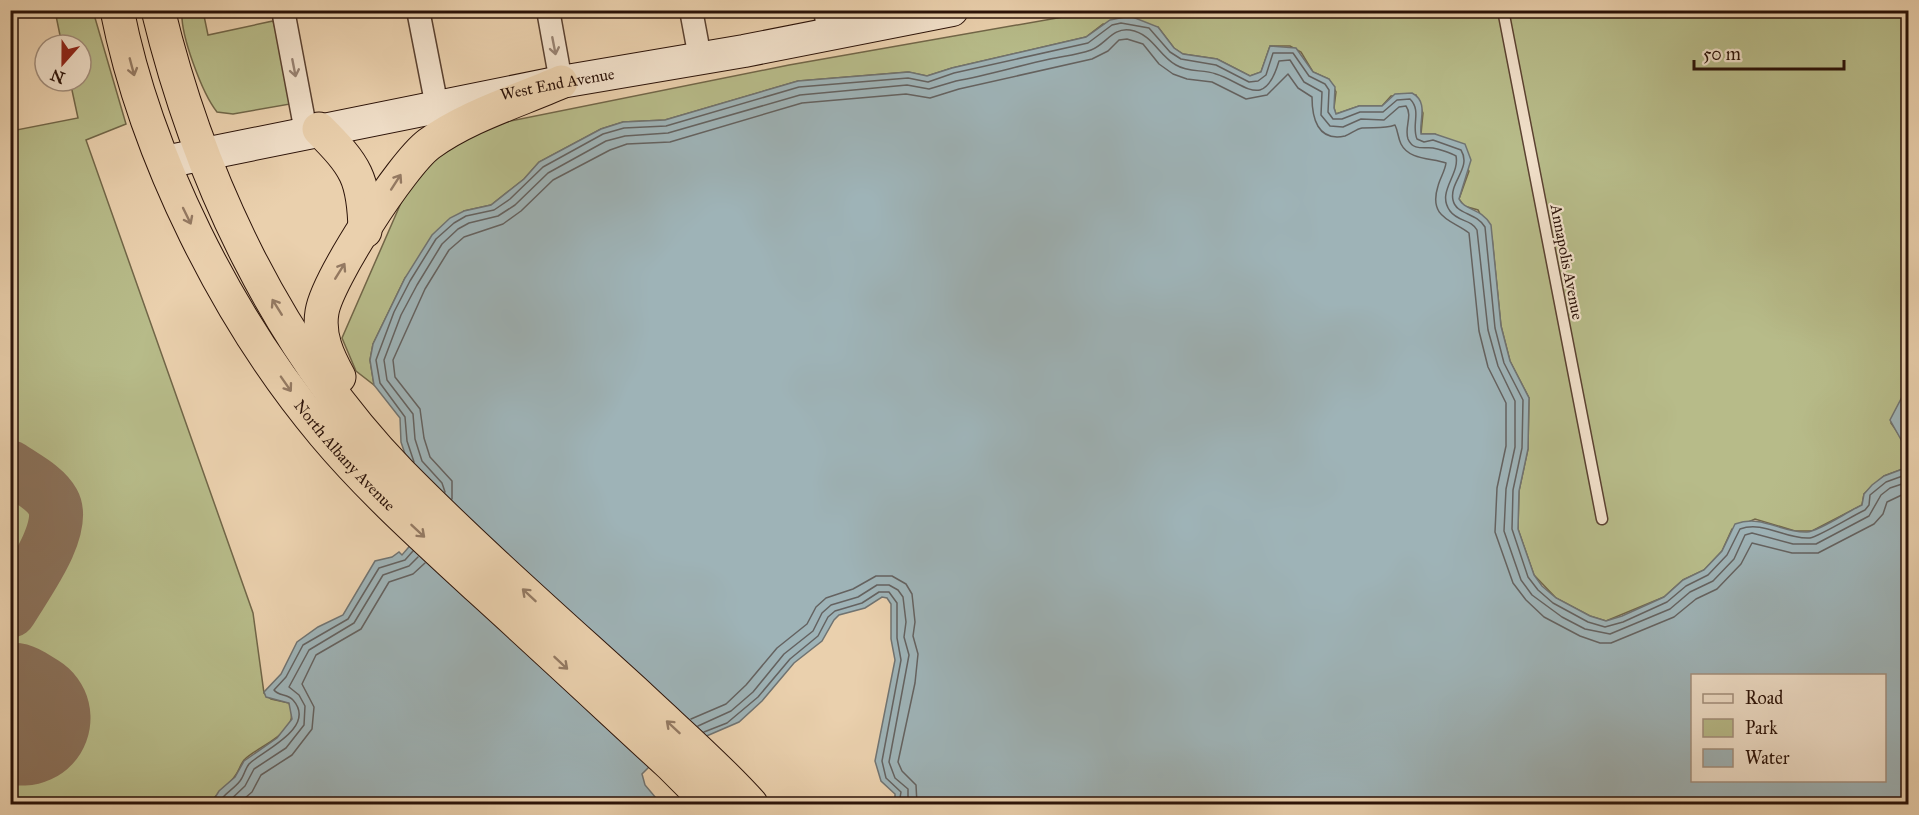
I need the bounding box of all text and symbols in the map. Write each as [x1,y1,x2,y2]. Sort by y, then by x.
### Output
north arrow [33,33,93,93]
scale bar [1694,33,1844,71]
one-way arrow [549,36,560,56]
text: 50 m [1703,43,1741,65]
one-way arrow [126,57,138,76]
one-way arrow [289,58,300,77]
street label: West End Avenue [498,64,616,104]
text: N [48,65,68,88]
one-way arrow [390,173,403,190]
street label: Annapolis Avenue [1546,202,1588,322]
one-way arrow [182,206,193,224]
one-way arrow [334,263,346,280]
one-way arrow [271,299,283,316]
one-way arrow [280,375,292,391]
street label: North Albany Avenue [291,396,400,515]
one-way arrow [410,524,425,538]
one-way arrow [522,588,537,602]
one-way arrow [554,656,569,671]
legend [1691,674,1886,782]
text: Road [1745,687,1783,709]
text: Park [1745,717,1778,739]
one-way arrow [665,720,680,734]
text: Water [1745,747,1790,769]

